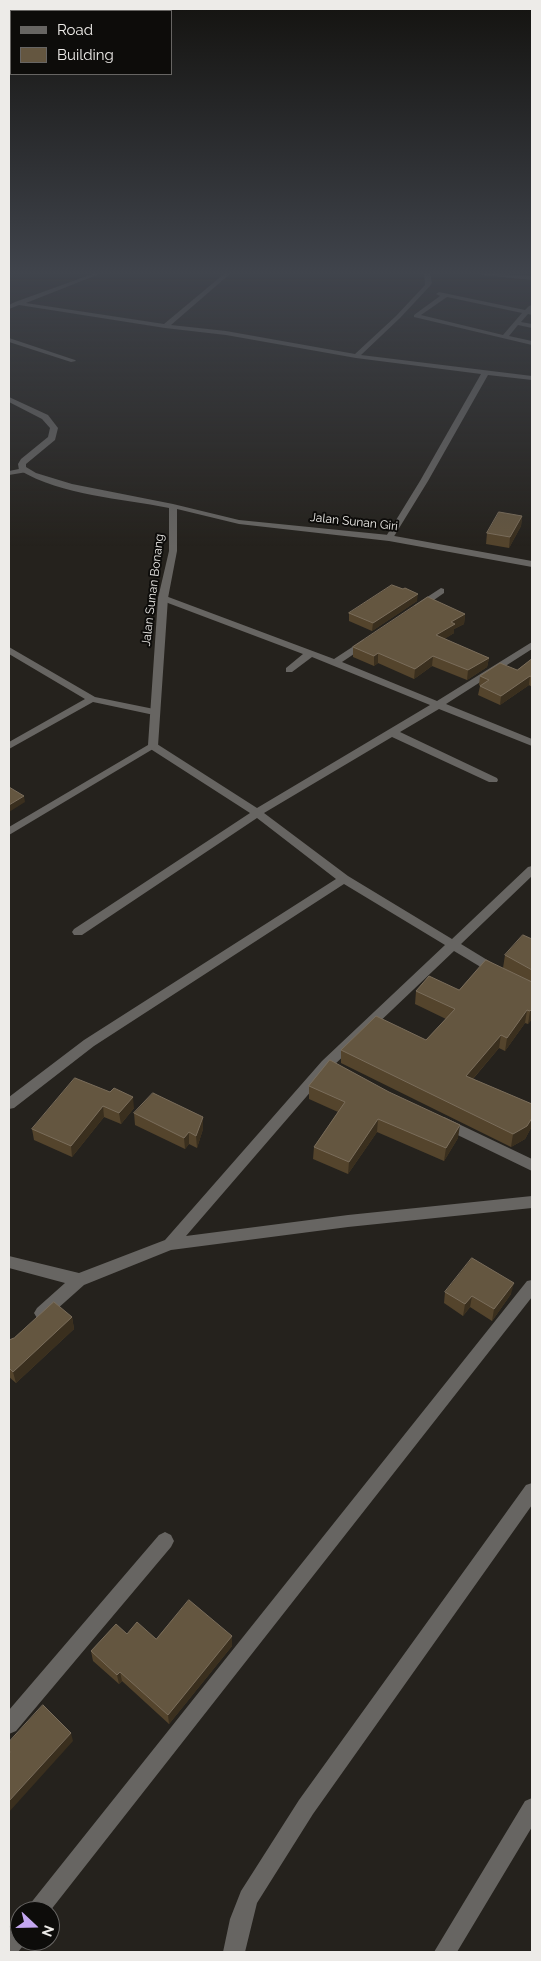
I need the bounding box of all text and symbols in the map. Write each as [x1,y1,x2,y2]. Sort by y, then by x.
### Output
legend [10,10,172,75]
text: Road [57,21,93,39]
text: Building [57,46,114,64]
street label: Jalan Sunan Giri [309,510,399,534]
street label: Jalan Sunan Bonang [139,533,167,647]
north arrow [10,1901,60,1951]
text: N [39,1923,57,1939]

